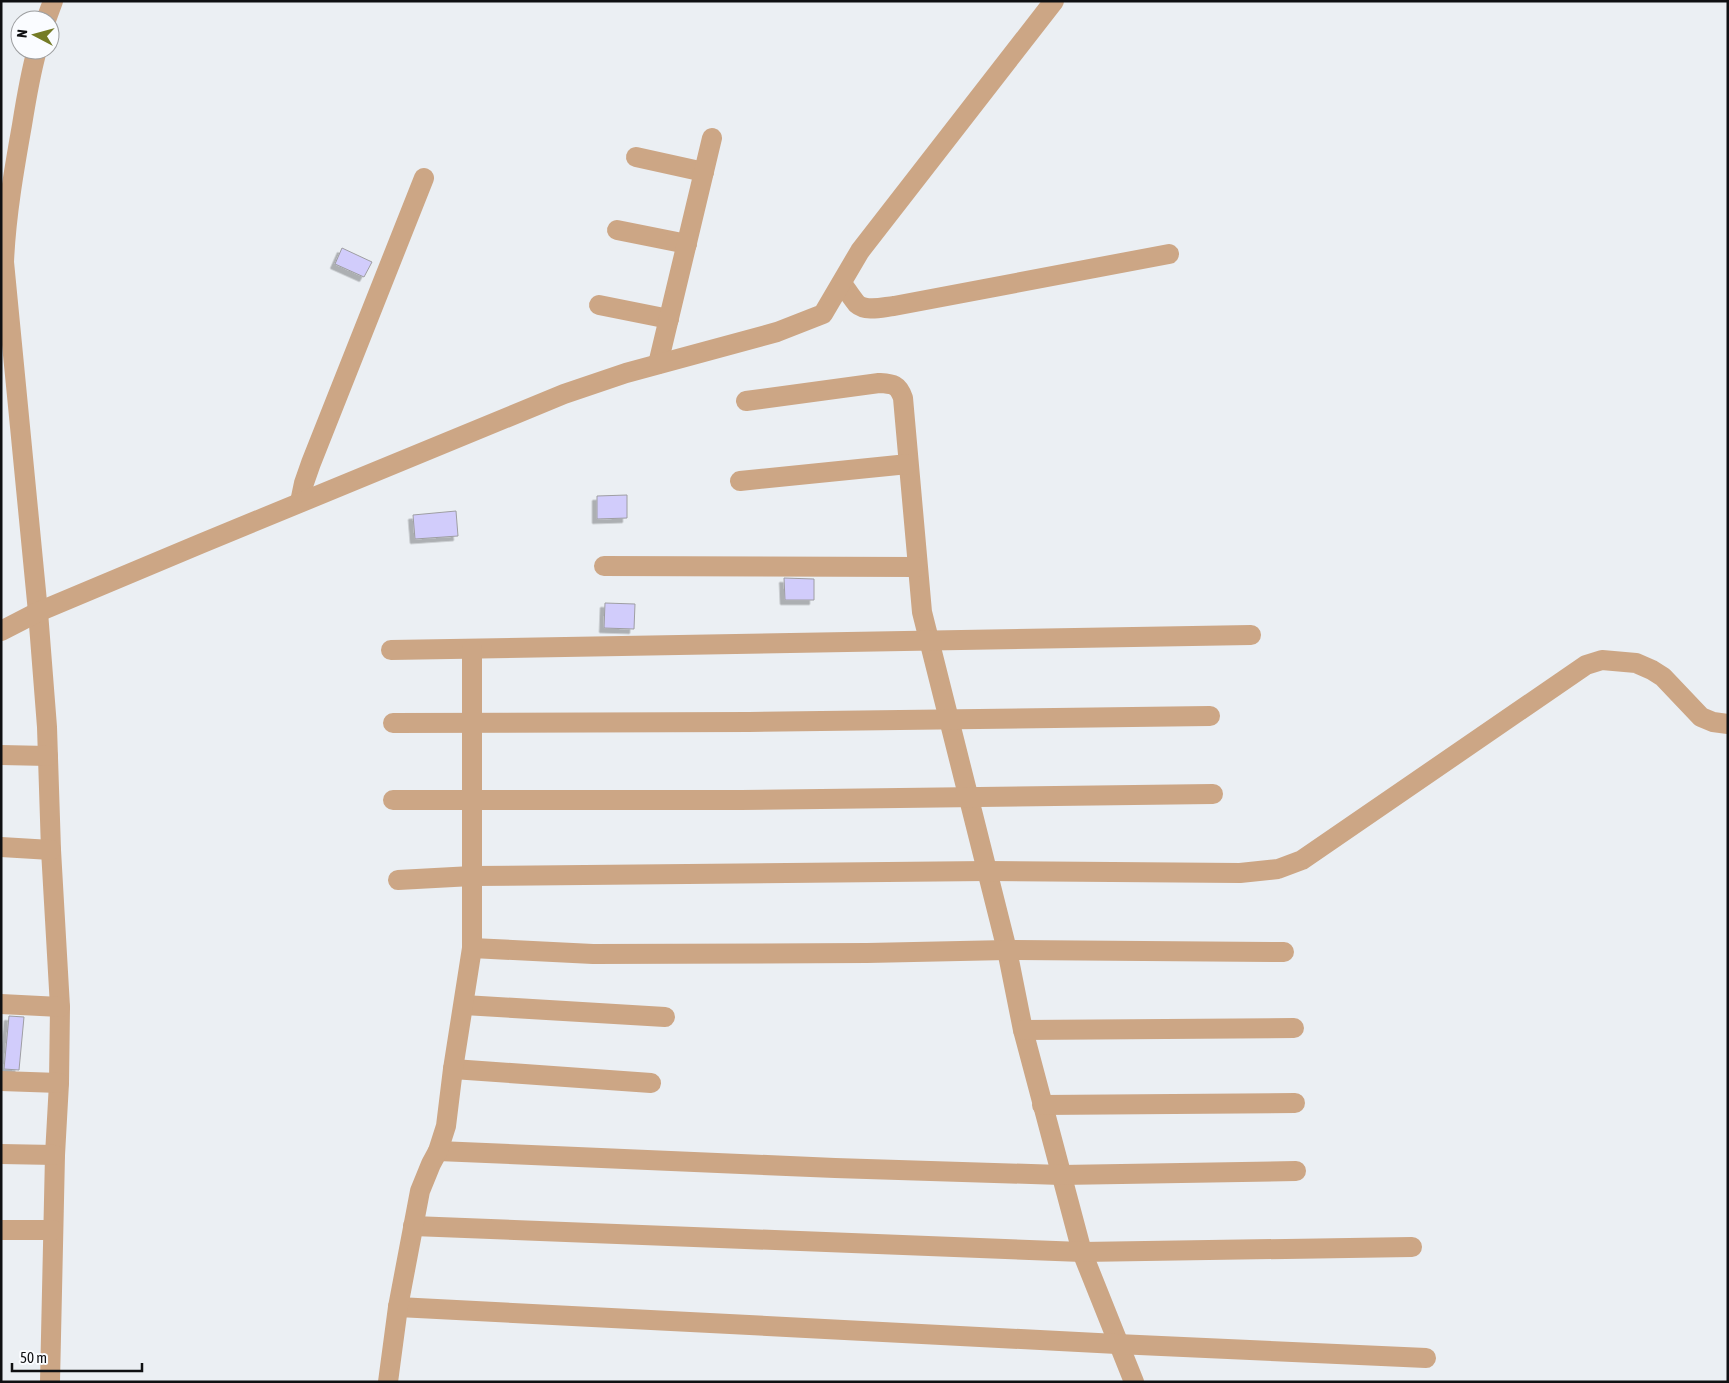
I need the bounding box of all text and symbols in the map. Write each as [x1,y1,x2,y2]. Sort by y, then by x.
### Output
north arrow [10,10,60,60]
text: N [14,29,30,39]
scale bar [12,1340,142,1372]
text: 50 m [20,1349,47,1366]

